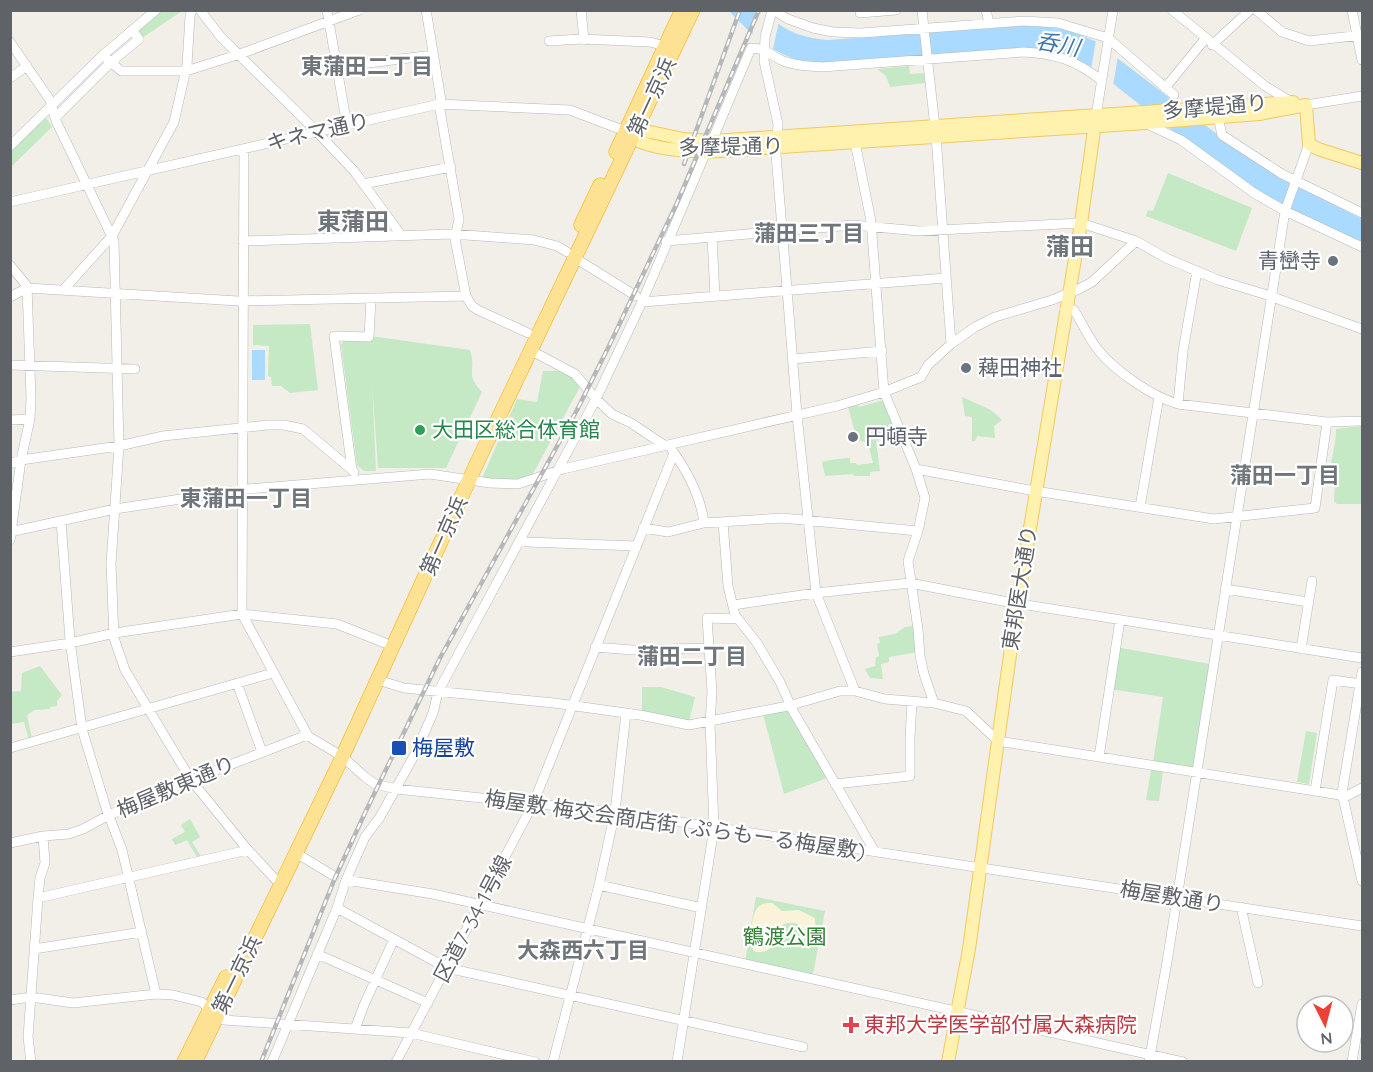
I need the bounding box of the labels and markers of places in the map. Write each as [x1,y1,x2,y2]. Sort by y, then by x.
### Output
place label: 青巒寺 [1258,247,1321,273]
marker: 青巒寺 [1326,254,1340,268]
place label: 薭田神社 [978,354,1062,380]
marker: 薭田神社 [959,361,973,375]
place label: 大田区総合体育館 [432,416,600,442]
marker: 大田区総合体育館 [413,423,427,437]
place label: 円頓寺 [865,423,928,449]
marker: 円頓寺 [846,430,860,444]
place label: 梅屋敷 [412,734,475,760]
marker: 梅屋敷 [390,739,408,757]
place label: 東邦大学医学部付属大森病院 [864,1011,1137,1037]
marker: 東邦大学医学部付属大森病院 [842,1016,860,1034]

